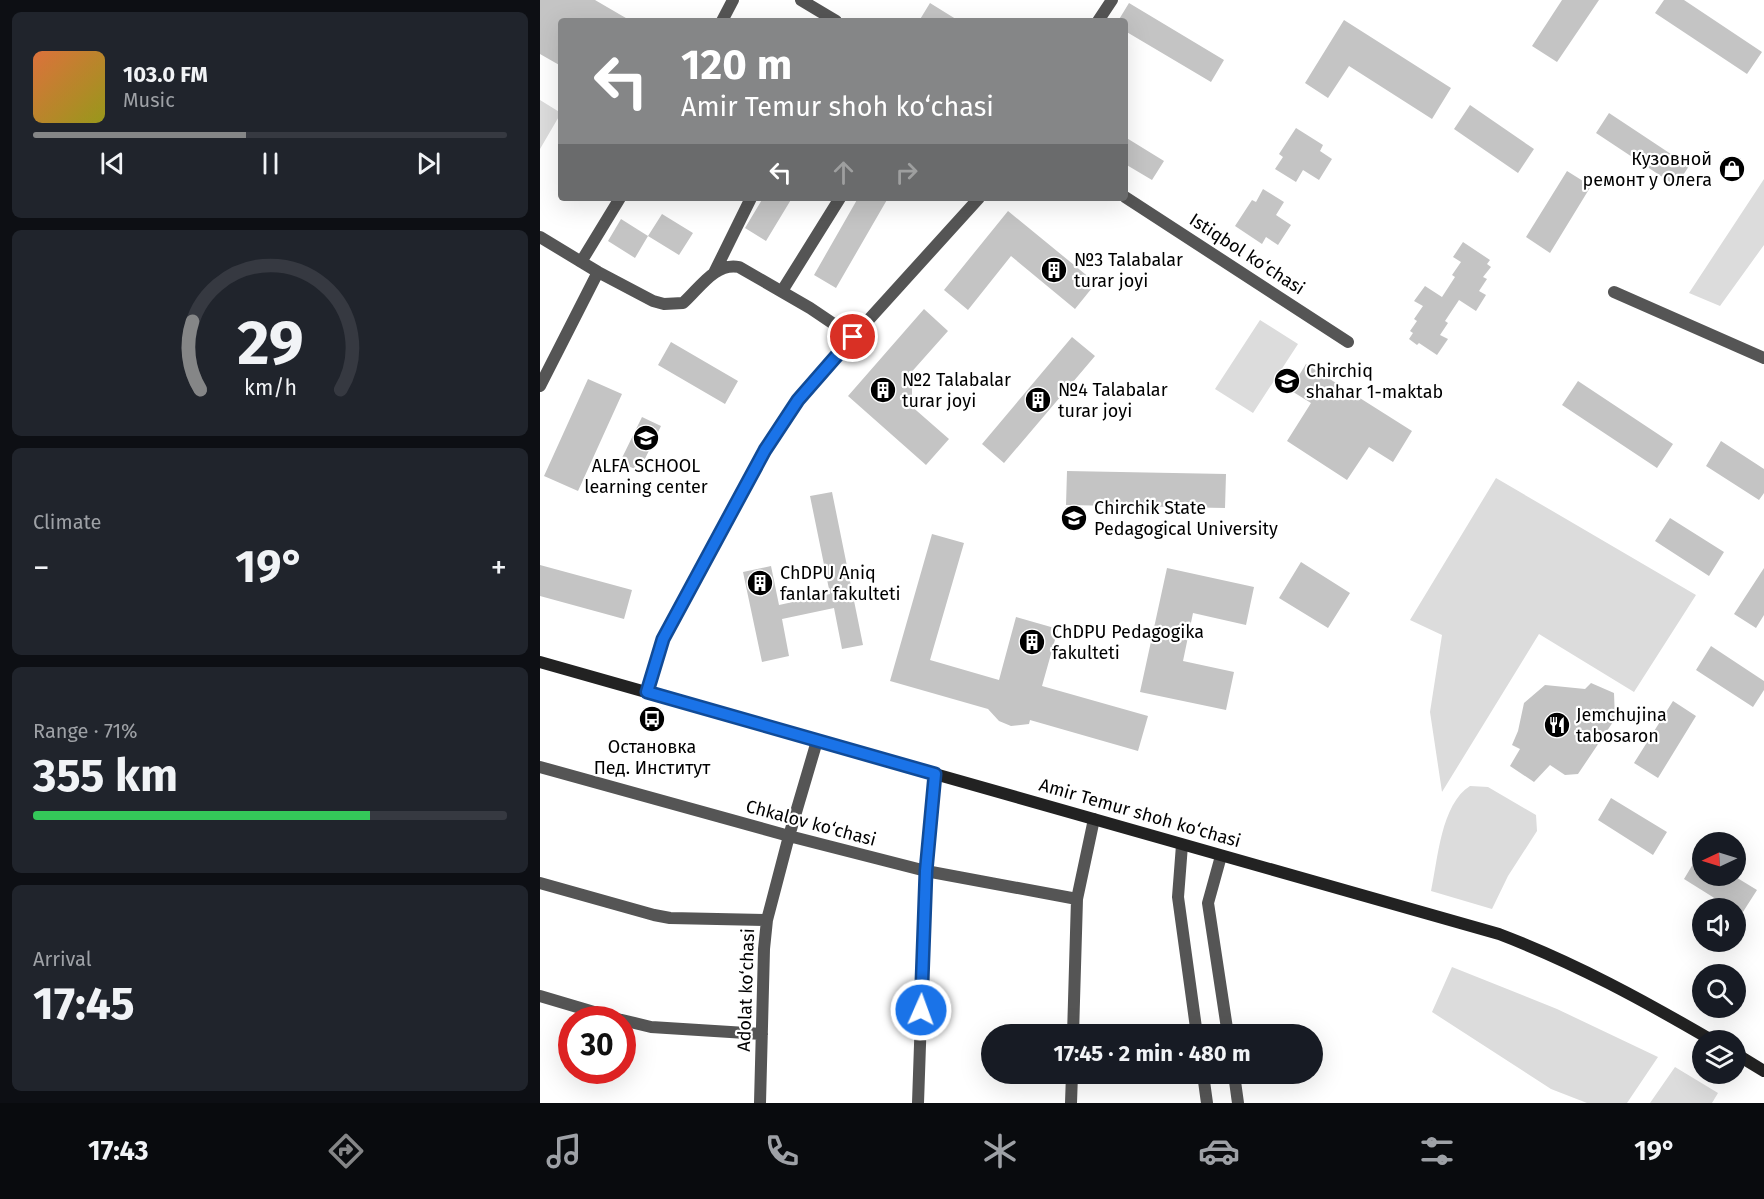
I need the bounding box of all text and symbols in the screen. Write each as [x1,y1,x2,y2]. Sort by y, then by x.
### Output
text: 120 m [681,40,792,90]
icon: left [582,42,660,120]
text: 103.0 FM [123,61,208,88]
text: Music [123,88,175,112]
text: Amir Temur shoh ko‘chasi [681,91,994,123]
icon: previous [96,147,129,180]
icon: pause [254,147,287,180]
icon: next [412,147,445,180]
place label: Кузовной ремонт у Олега [1582,148,1712,191]
shop icon: Кузовной ремонт у Олега [1717,154,1747,184]
icon: left [764,156,797,189]
icon: ahead [827,156,860,189]
icon: right [890,156,923,189]
street label: Istiqbol ko‘chasi [1185,209,1309,299]
place label: №3 Talabalar turar joyi [1074,249,1183,292]
building icon: №3 Talabalar turar joyi [1039,255,1069,285]
text: 29 [237,306,303,381]
pin [827,311,878,362]
icon: arrive [836,320,869,353]
place label: Chirchiq shahar 1-maktab [1306,360,1443,403]
school or university icon: Chirchiq shahar 1-maktab [1272,366,1302,396]
place label: №2 Talabalar turar joyi [902,369,1011,412]
building icon: №2 Talabalar turar joyi [868,375,898,405]
text: km/h [243,376,297,402]
place label: №4 Talabalar turar joyi [1058,379,1168,422]
building icon: №4 Talabalar turar joyi [1023,385,1053,415]
school or university icon: ALFA SCHOOL learning center [631,423,661,453]
place label: ALFA SCHOOL learning center [584,455,708,498]
place label: Chirchik State Pedagogical University [1094,497,1278,540]
school or university icon: Chirchik State Pedagogical University [1059,503,1089,533]
text: Climate [33,510,101,534]
text: 19° [235,540,305,594]
text: − [33,548,50,588]
text: + [491,548,507,588]
place label: ChDPU Aniq fanlar fakulteti [780,562,901,605]
building icon: ChDPU Aniq fanlar fakulteti [745,568,775,598]
place label: ChDPU Pedagogika fakulteti [1052,621,1204,664]
building icon: ChDPU Pedagogika fakulteti [1017,627,1047,657]
bus stop icon: Остановка Пед. Институт [637,704,667,734]
place label: Jemchujina tabosaron [1576,704,1667,747]
restaurant icon: Jemchujina tabosaron [1542,710,1572,740]
text: Range · 71% [33,719,138,743]
place label: Остановка Пед. Институт [594,736,711,779]
text: 355 km [33,749,178,803]
street label: Amir Temur shoh ko‘chasi [1037,774,1243,852]
street label: Chkalov ko‘chasi [744,795,878,851]
north arrow [1692,832,1746,886]
map controls [1692,832,1746,1084]
button: sound [1692,898,1746,952]
street label: Adolat ko‘chasi [733,928,759,1052]
text: Arrival [33,947,92,971]
button: search [1692,964,1746,1018]
text: 17:45 [33,977,135,1031]
position arrow [889,978,953,1042]
speed limit sign: 30 [558,1006,636,1084]
button: layers [1692,1030,1746,1084]
text: 17:45 · 2 min · 480 m [1053,1040,1251,1067]
icon: directions [325,1130,367,1172]
icon: music [543,1130,585,1172]
icon: phone [761,1130,803,1172]
icon: climate [979,1130,1021,1172]
icon: car [1198,1130,1240,1172]
icon: filters [1416,1130,1458,1172]
text: 17:43 [88,1135,148,1167]
text: 19° [1634,1135,1676,1167]

